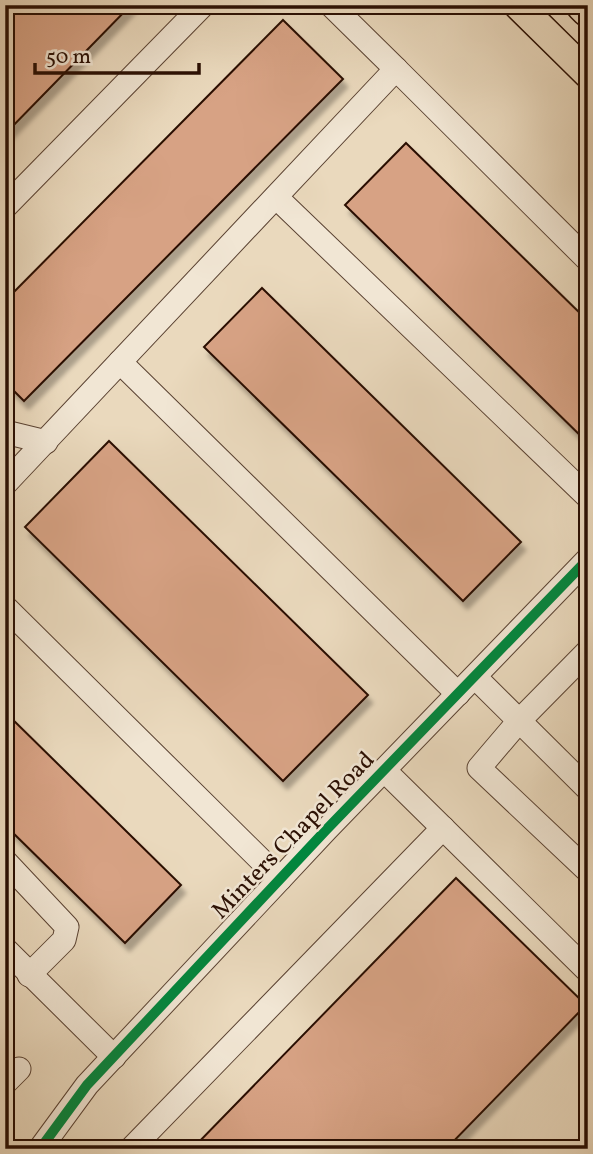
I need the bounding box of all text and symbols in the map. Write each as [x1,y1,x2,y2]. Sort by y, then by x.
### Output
scale bar [35,32,200,76]
text: 50 m [46,43,91,72]
street label: Minters Chapel Road [205,744,383,928]

